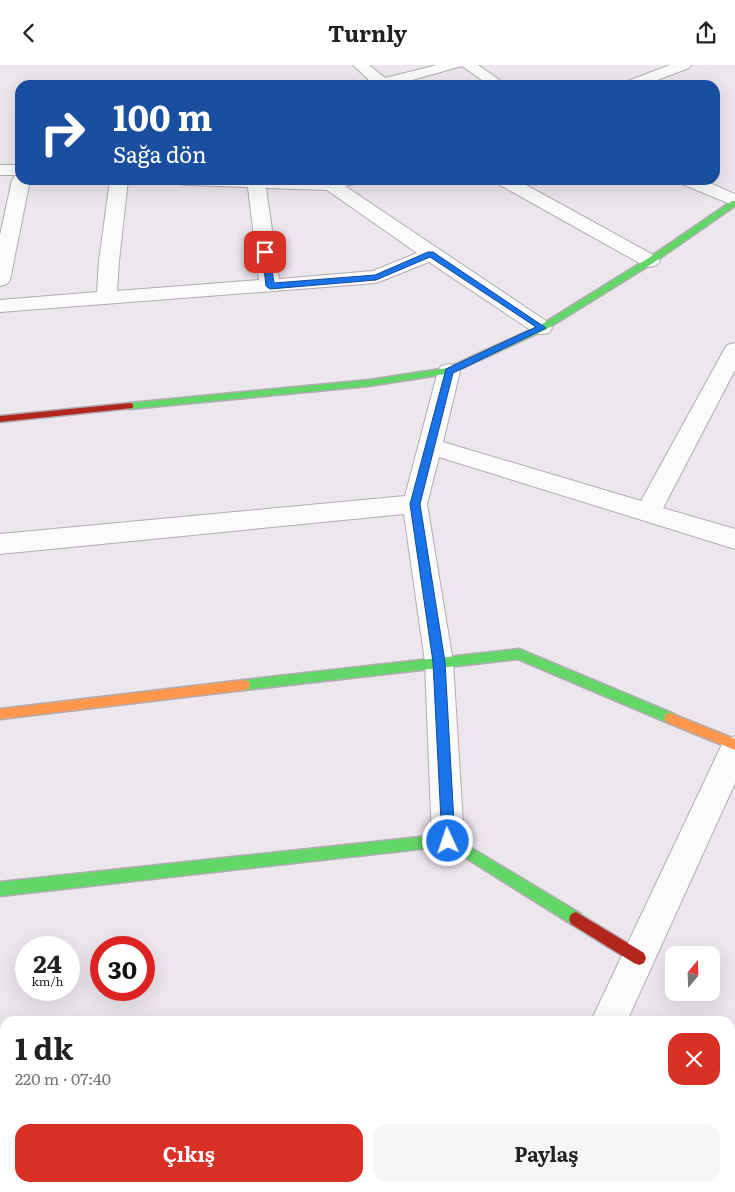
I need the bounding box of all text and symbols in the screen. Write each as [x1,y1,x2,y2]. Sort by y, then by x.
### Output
text: Turnly [328,16,407,49]
icon: back [15,19,43,47]
icon: share [692,19,720,47]
text: 100 m [113,90,213,142]
icon: right [30,100,95,165]
text: Sağa dön [113,137,207,170]
pin [244,231,286,273]
icon: arrive [251,238,279,266]
position arrow [421,814,473,866]
speed limit sign: 30 [90,936,155,1001]
text: 24 [33,944,62,981]
north arrow [665,946,720,1001]
map controls [665,946,720,1001]
text: km/h [32,972,63,990]
text: 1 dk [15,1025,73,1069]
button: close [668,1033,720,1085]
text: 220 m · 07:40 [15,1066,111,1090]
button: Çıkış [15,1124,363,1182]
button: Paylaş [373,1124,720,1182]

